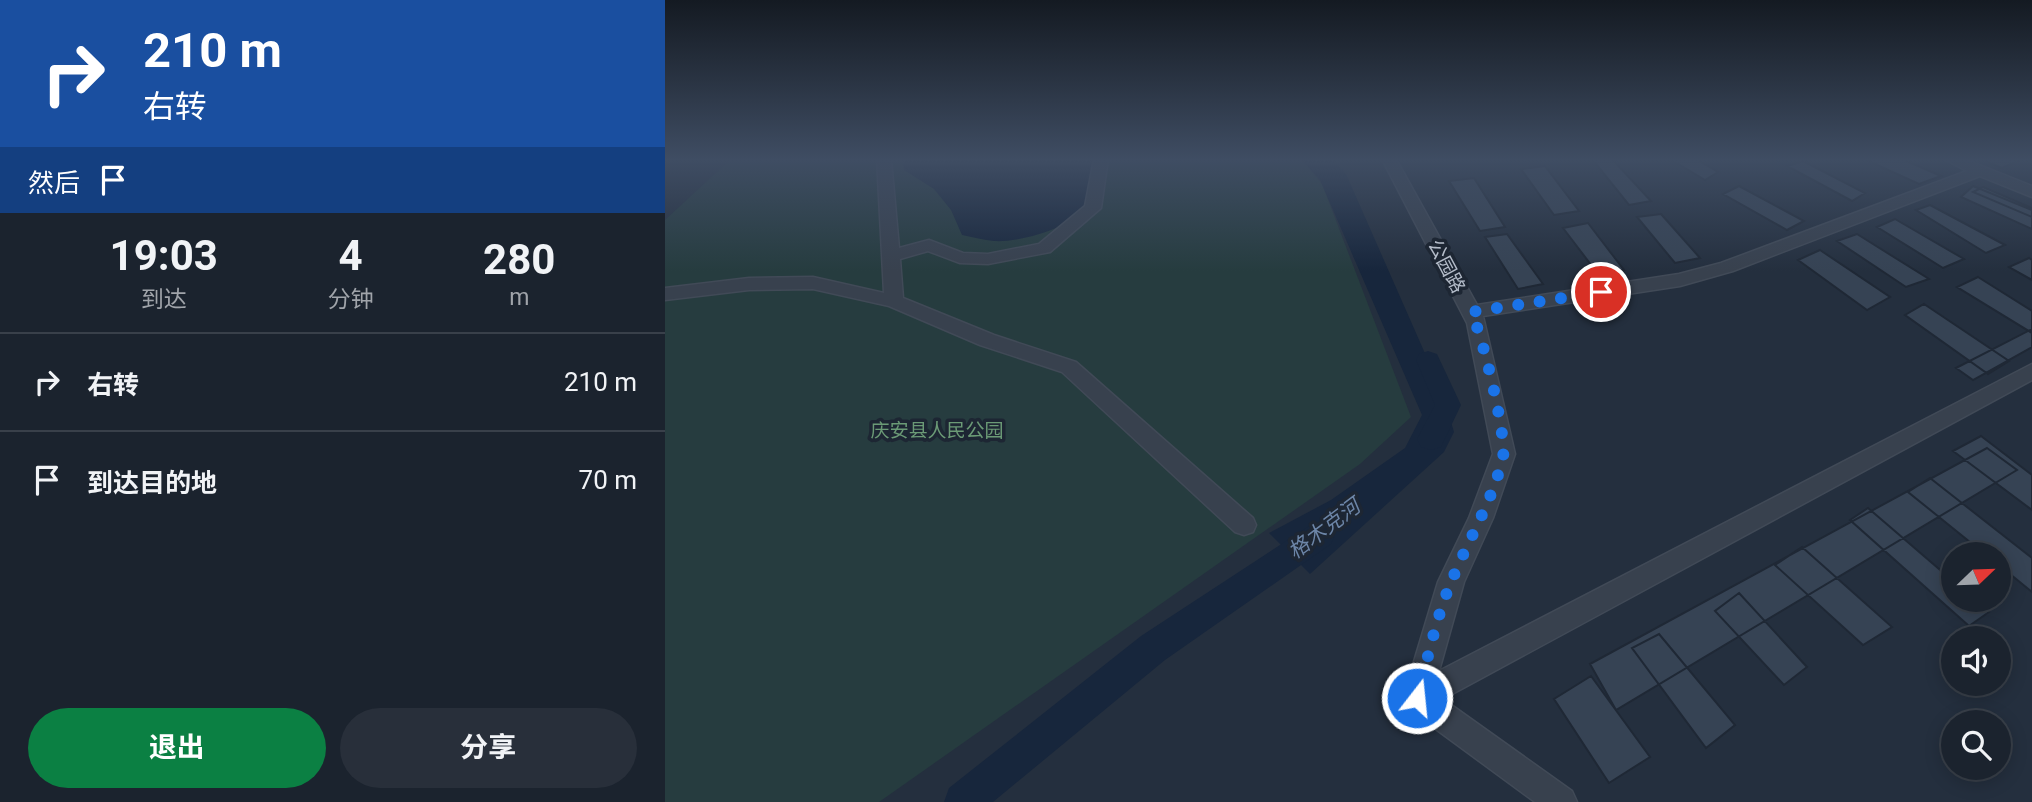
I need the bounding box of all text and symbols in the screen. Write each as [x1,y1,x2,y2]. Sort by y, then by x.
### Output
text: 210 m [143,22,282,79]
icon: right [28,28,119,119]
text: 右转 [143,88,207,126]
icon: arrive [94,161,132,199]
text: 然后 [28,168,80,198]
text: 19:03 [110,231,218,280]
text: 4 [338,231,363,280]
text: 280 [483,235,555,284]
street label: 公园路 [1423,236,1470,297]
pin [1571,262,1631,322]
icon: arrive [1582,273,1620,311]
text: m [509,284,529,311]
text: 到达 [141,286,187,313]
text: 分钟 [327,286,373,313]
icon: right [28,363,66,401]
text: 210 m [564,367,637,397]
text: 右转 [87,370,139,400]
park label: 庆安县人民公园 [870,419,1004,442]
icon: arrive [28,461,66,499]
text: 70 m [579,465,637,495]
text: 到达目的地 [87,468,217,498]
water label: 格木克河 [1283,492,1368,564]
north arrow [1941,542,2011,612]
map controls [1941,542,2011,780]
button: sound [1941,626,2011,696]
position arrow [1380,661,1454,735]
button: 退出 [28,708,326,788]
button: 分享 [340,708,637,788]
button: search [1941,710,2011,780]

